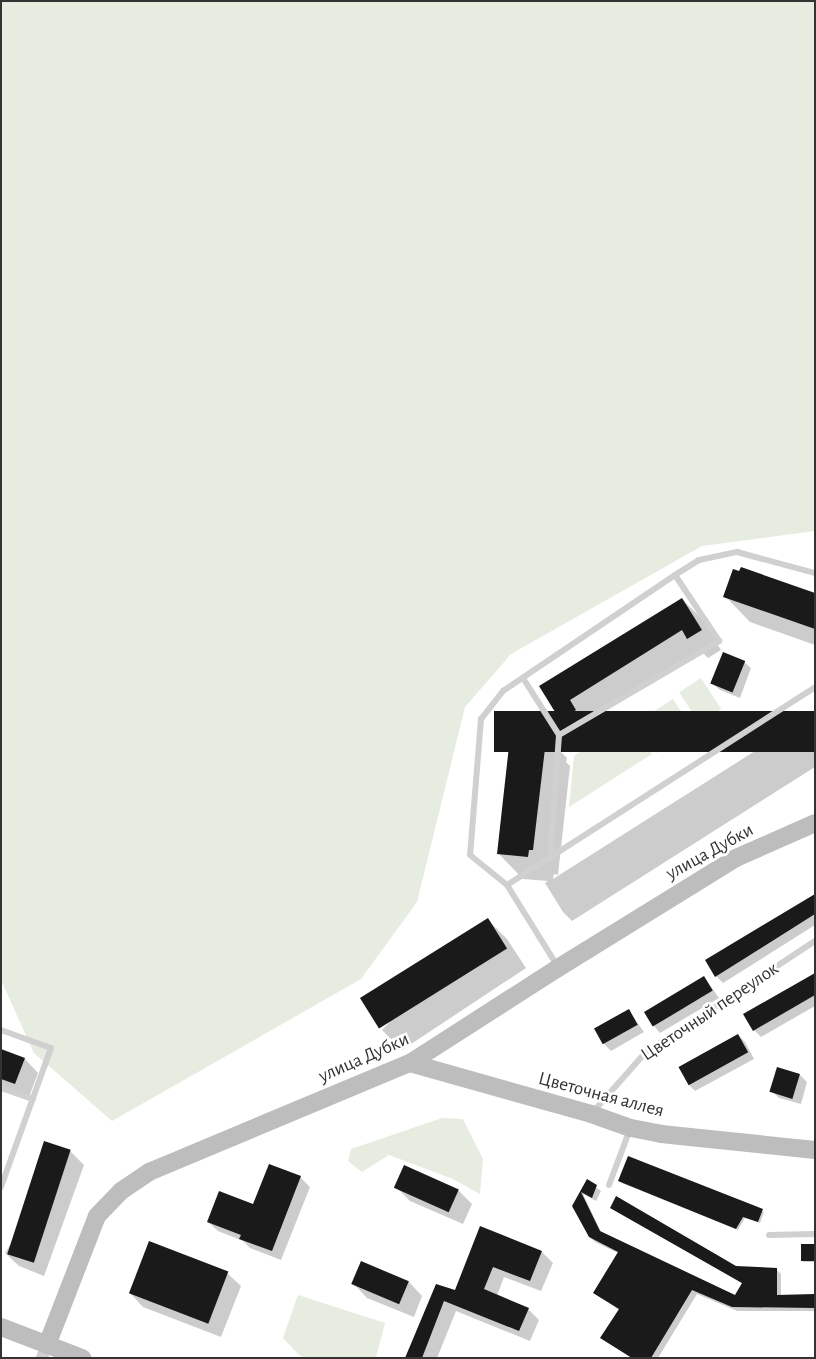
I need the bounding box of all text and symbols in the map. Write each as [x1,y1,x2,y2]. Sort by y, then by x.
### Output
street label: улица Дубки [662,819,758,885]
street label: Цветочный переулок [637,958,783,1066]
street label: улица Дубки [315,1028,413,1088]
street label: Цветочная аллея [536,1067,666,1123]

